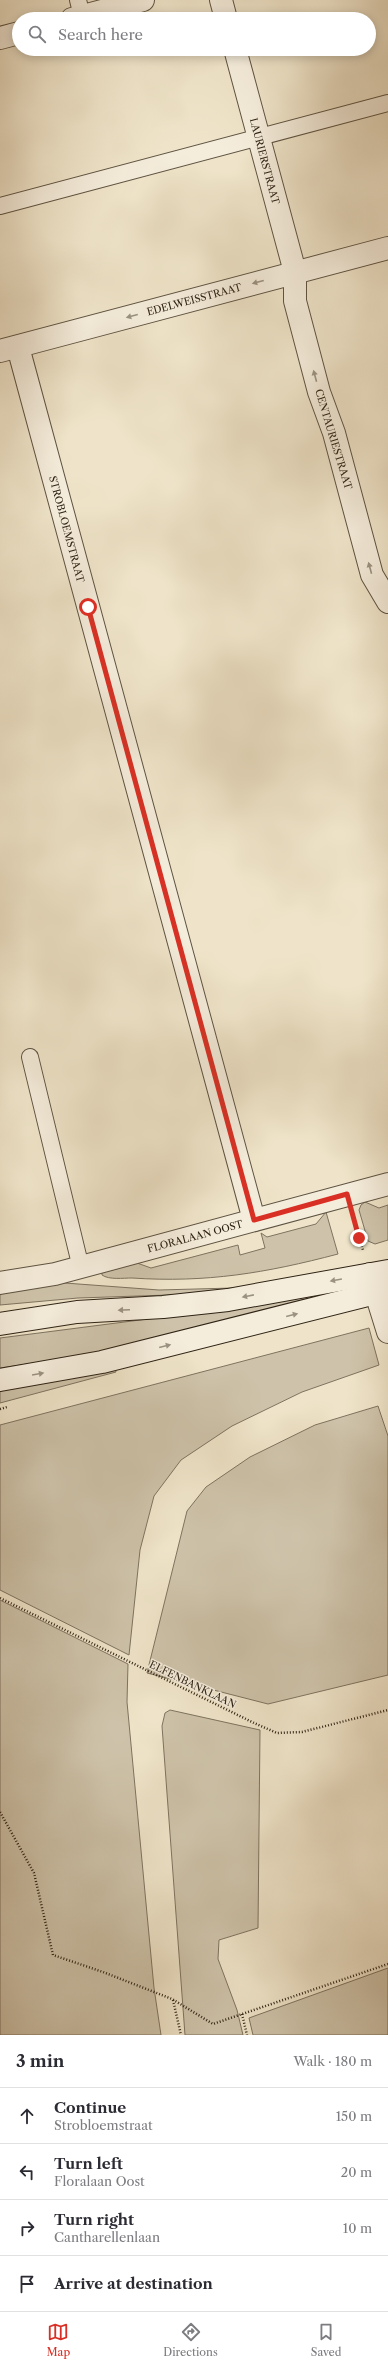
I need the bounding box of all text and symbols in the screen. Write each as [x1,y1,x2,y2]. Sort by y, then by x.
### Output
search box [12,12,376,56]
icon: search [26,23,48,45]
text: Search here [58,25,143,44]
street label: LAURIERSTRAAT [247,117,282,206]
street label: EDELWEISSTRAAT [145,280,243,318]
one-way arrow [251,280,264,286]
one-way arrow [126,313,138,319]
one-way arrow [312,369,318,381]
street label: CENTAURIESTRAAT [312,387,355,492]
street label: STROBLOEMSTRAAT [46,474,87,584]
one-way arrow [366,561,372,574]
route start [79,598,97,616]
street label: FLORALAAN OOST [146,1217,245,1255]
route end [350,1229,368,1247]
one-way arrow [330,1277,342,1283]
one-way arrow [242,1294,254,1300]
one-way arrow [118,1306,130,1313]
one-way arrow [285,1311,298,1317]
one-way arrow [159,1343,172,1349]
one-way arrow [32,1370,45,1376]
street label: ELFENBANKLAAN [147,1658,238,1711]
text: 3 min [16,2051,65,2071]
text: Walk · 180 m [293,2053,372,2069]
text: Continue [54,2098,126,2117]
icon: ahead [16,2105,38,2127]
text: 150 m [336,2108,372,2124]
text: Strobloemstraat [54,2117,153,2133]
text: Turn left [54,2154,123,2173]
icon: left [16,2161,38,2183]
text: 20 m [341,2164,372,2180]
text: Floralaan Oost [54,2173,145,2189]
text: Turn right [54,2210,134,2229]
icon: right [16,2217,38,2239]
text: 10 m [343,2220,372,2236]
text: Cantharellenlaan [54,2229,160,2245]
icon: arrive [16,2273,38,2295]
text: Arrive at destination [54,2274,213,2293]
tab: Map [47,2321,70,2359]
tab: Directions [163,2321,218,2359]
tab: Saved [311,2321,341,2359]

